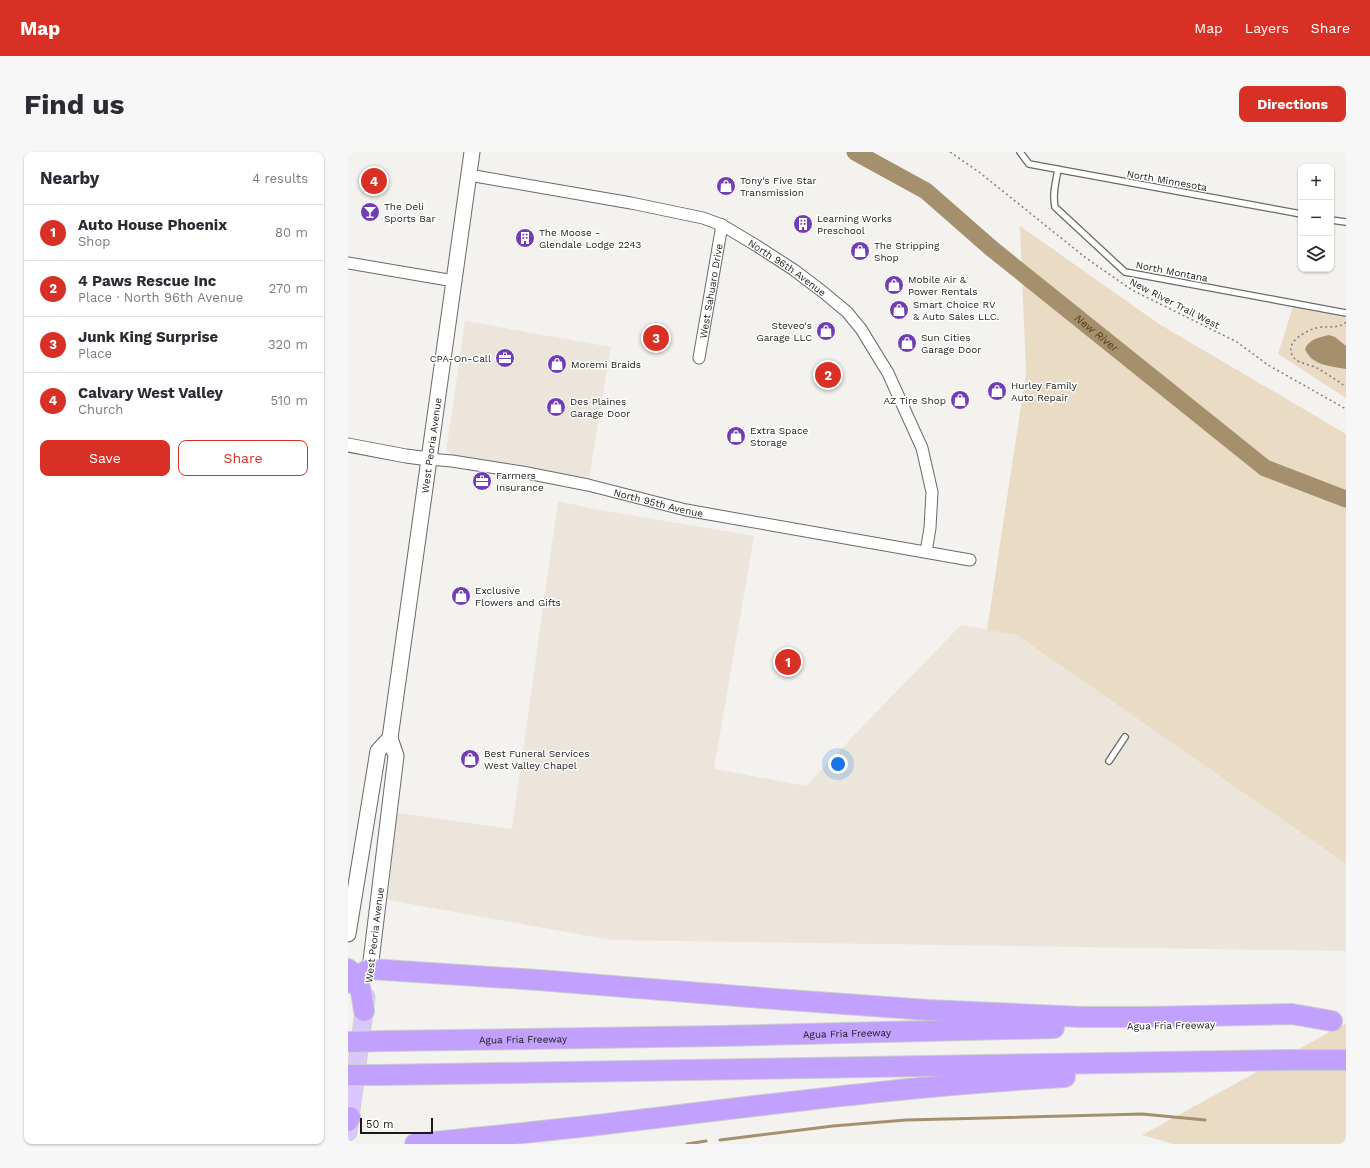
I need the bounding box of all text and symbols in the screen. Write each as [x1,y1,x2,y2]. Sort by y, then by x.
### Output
text: Map [20,17,60,40]
text: Map [1194,20,1223,36]
text: Layers [1245,20,1289,36]
text: Share [1311,20,1350,36]
button: Directions [1239,86,1346,122]
text: Find us [24,88,124,121]
map controls [1298,164,1334,272]
button: + [1298,164,1334,200]
pin: 4 [361,166,387,196]
text: Nearby [40,168,99,188]
street label: North Minnesota [1126,168,1208,193]
text: 4 results [252,171,308,186]
shop icon: Tony's Five Star Transmission [715,175,737,197]
place label: Tony's Five Star Transmission [740,175,817,198]
button: − [1298,200,1334,236]
bar icon: The Deli Sports Bar [359,201,381,223]
place label: The Deli Sports Bar [384,201,436,224]
building icon: Learning Works Preschool [792,213,814,235]
place label: Learning Works Preschool [817,213,892,236]
text: Auto House Phoenix [78,216,227,234]
text: 1 [50,225,56,240]
text: 80 m [275,225,308,240]
building icon: The Moose - Glendale Lodge 2243 [514,227,536,249]
place label: The Moose - Glendale Lodge 2243 [539,227,641,250]
text: Shop [78,234,110,249]
button: layers [1298,236,1334,272]
street label: North 96th Avenue [746,237,828,298]
shop icon: The Stripping Shop [849,240,871,262]
place label: The Stripping Shop [874,240,940,263]
street label: West Sahuaro Drive [697,242,725,339]
street label: North Montana [1135,259,1209,284]
text: 4 Paws Rescue Inc [78,272,216,290]
shop icon: Mobile Air & Power Rentals [883,274,905,296]
place label: Mobile Air & Power Rentals [908,274,978,297]
street label: New River Trail West [1128,276,1222,331]
text: 2 [49,281,57,296]
text: 270 m [269,281,308,296]
text: Place · North 96th Avenue [78,290,243,305]
shop icon: Smart Choice RV & Auto Sales LLC. [888,299,910,321]
place label: Smart Choice RV & Auto Sales LLC. [913,299,999,322]
water label: New River [1072,312,1121,355]
place label: Steveo's Garage LLC [756,320,812,343]
shop icon: Steveo's Garage LLC [815,320,837,342]
pin: 3 [643,323,669,353]
text: Junk King Surprise [78,328,218,346]
shop icon: Sun Cities Garage Door [896,332,918,354]
place label: Sun Cities Garage Door [921,332,981,355]
text: 3 [49,337,57,352]
text: 320 m [268,337,308,352]
text: Place [78,346,112,361]
office icon: CPA-On-Call [494,347,516,369]
place label: CPA-On-Call [430,353,491,364]
shop icon: Moremi Braids [546,353,568,375]
place label: Moremi Braids [571,359,641,370]
pin: 2 [815,360,841,390]
shop icon: Hurley Family Auto Repair [986,380,1008,402]
place label: Hurley Family Auto Repair [1011,380,1078,403]
text: Calvary West Valley [78,384,223,402]
shop icon: AZ Tire Shop [949,389,971,411]
text: 4 [49,393,57,408]
text: 510 m [270,393,308,408]
place label: AZ Tire Shop [883,395,946,406]
shop icon: Des Plaines Garage Door [545,396,567,418]
place label: Des Plaines Garage Door [570,396,630,419]
street label: West Peoria Avenue [419,397,444,494]
text: Church [78,402,123,417]
shop icon: Extra Space Storage [725,425,747,447]
place label: Extra Space Storage [750,425,809,448]
button: Save [40,440,170,476]
button: Share [178,440,308,476]
office icon: Farmers Insurance [471,470,493,492]
place label: Farmers Insurance [496,470,544,493]
street label: North 95th Avenue [613,487,704,519]
shop icon: Exclusive Flowers and Gifts [450,585,472,607]
place label: Exclusive Flowers and Gifts [475,585,561,608]
pin: 1 [775,647,801,677]
shop icon: Best Funeral Services West Valley Chapel [459,748,481,770]
place label: Best Funeral Services West Valley Chapel [484,748,589,771]
your location [828,754,848,774]
street label: West Peoria Avenue [363,886,386,983]
street label: Agua Fria Freeway [1127,1019,1216,1032]
street label: Agua Fria Freeway [803,1027,892,1040]
street label: Agua Fria Freeway [479,1033,568,1046]
scale bar [360,1116,433,1135]
text: 50 m [366,1118,393,1131]

